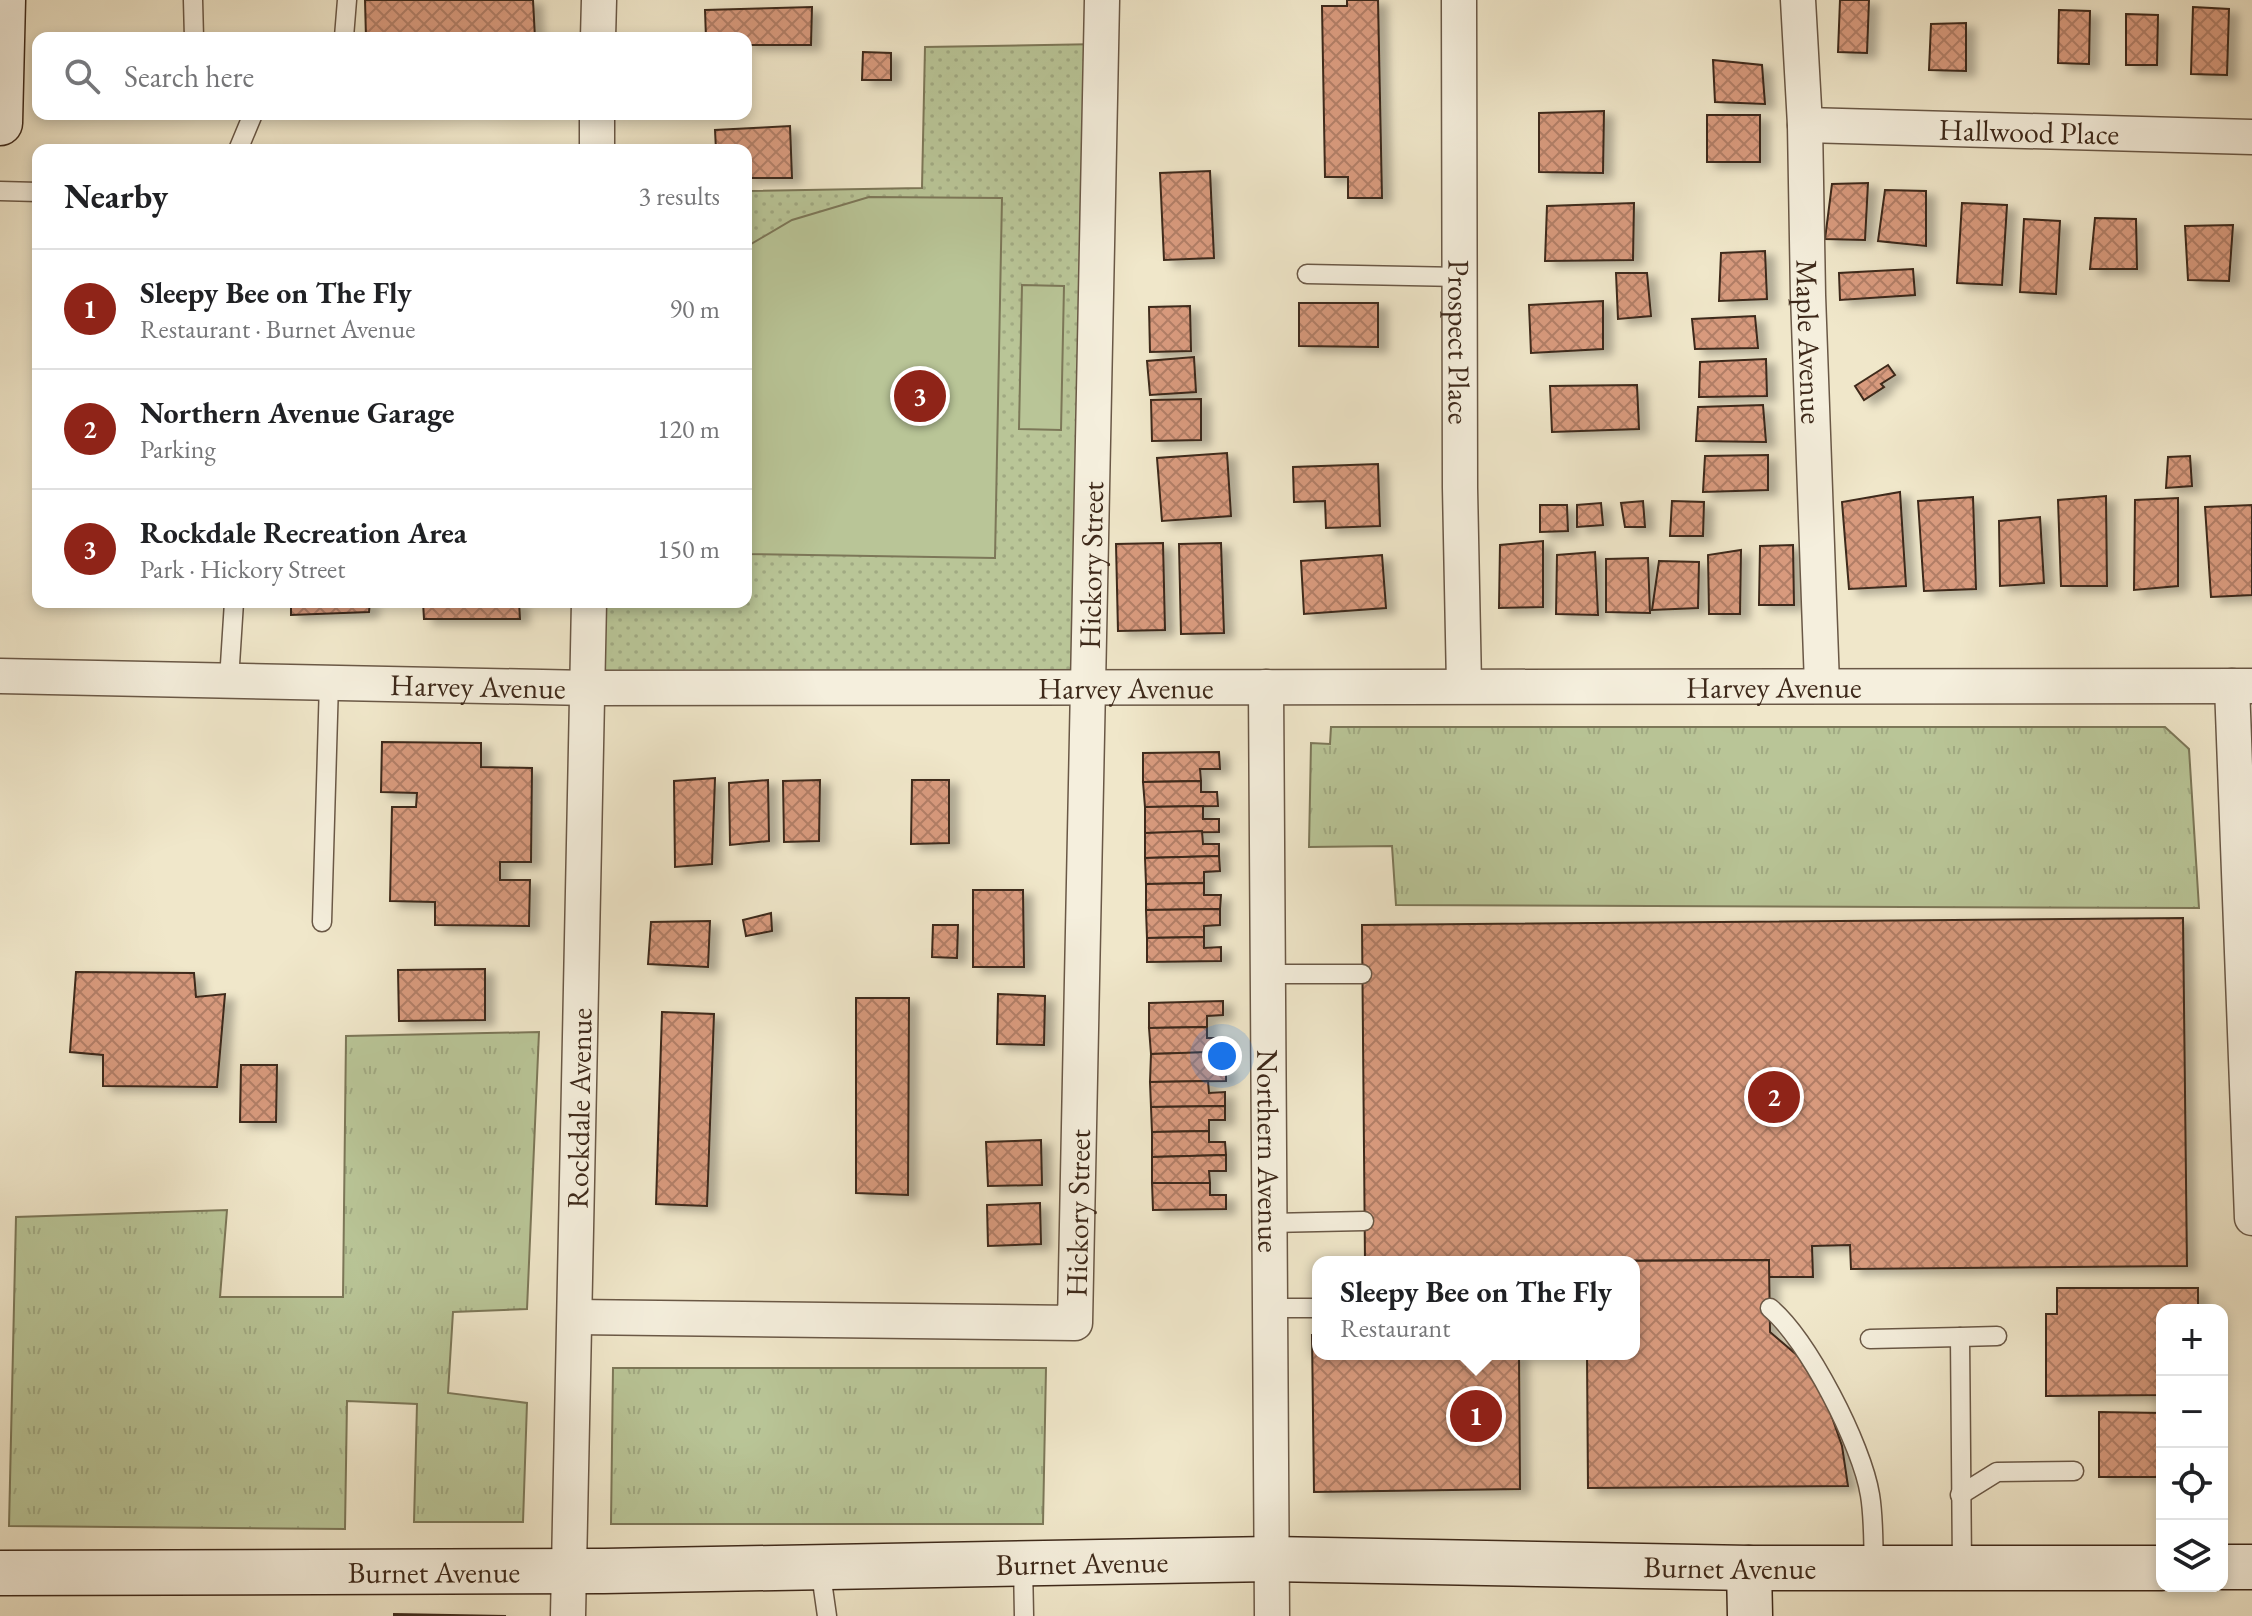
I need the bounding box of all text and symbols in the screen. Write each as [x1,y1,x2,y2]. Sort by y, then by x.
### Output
search box [32,32,752,120]
icon: search [60,54,104,98]
text: Search here [124,57,254,96]
street label: Hallwood Place [1938,109,2120,153]
text: Nearby [64,174,168,218]
text: 3 results [639,179,720,213]
street label: Maple Avenue [1788,259,1832,425]
street label: Prospect Place [1440,260,1479,424]
text: Sleepy Bee on The Fly [140,273,412,312]
text: 1 [83,292,97,326]
text: 90 m [670,292,720,326]
text: Restaurant · Burnet Avenue [140,312,415,346]
pin: 3 [894,366,946,426]
text: Northern Avenue Garage [140,393,455,432]
text: 2 [83,412,97,446]
text: 120 m [657,412,720,446]
text: Parking [140,432,216,466]
street label: Hickory Street [1069,480,1112,650]
text: Rockdale Recreation Area [140,513,467,552]
text: 3 [83,532,97,566]
text: 150 m [657,532,720,566]
text: Park · Hickory Street [140,552,345,586]
street label: Harvey Avenue [390,664,566,707]
street label: Harvey Avenue [1686,667,1862,706]
street label: Harvey Avenue [1038,668,1214,707]
street label: Rockdale Avenue [557,1007,600,1209]
your location [1202,1036,1242,1076]
street label: Northern Avenue [1249,1049,1289,1253]
pin: 2 [1748,1067,1800,1127]
street label: Hickory Street [1056,1128,1098,1297]
popup [1312,1256,1640,1360]
text: Sleepy Bee on The Fly [1340,1272,1612,1311]
map controls [2156,1304,2228,1592]
button: + [2156,1304,2228,1376]
text: Restaurant [1340,1311,1450,1345]
button: − [2156,1376,2228,1448]
pin: 1 [1450,1386,1502,1446]
button: locate [2156,1448,2228,1520]
button: layers [2156,1520,2228,1592]
street label: Burnet Avenue [995,1541,1169,1583]
street label: Burnet Avenue [1643,1547,1816,1588]
street label: Burnet Avenue [348,1552,520,1591]

